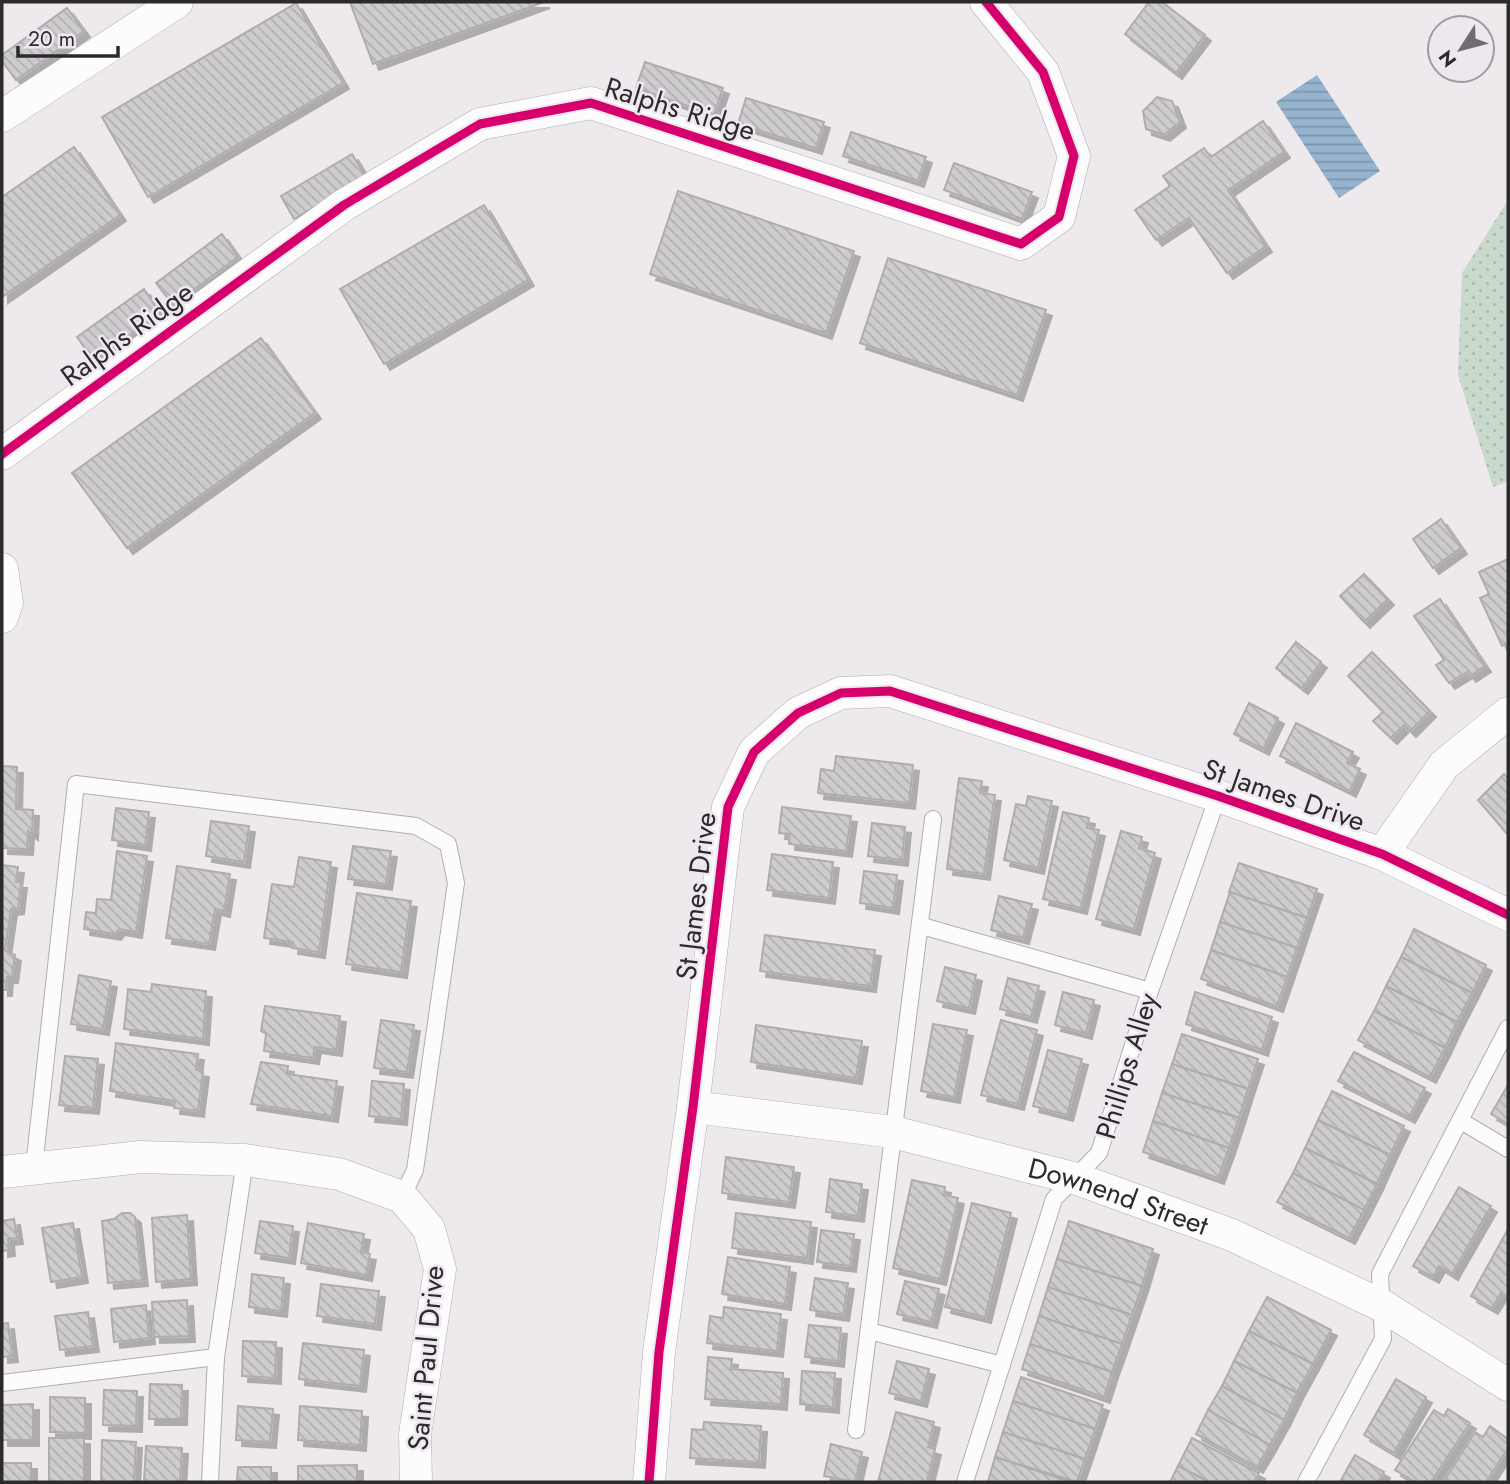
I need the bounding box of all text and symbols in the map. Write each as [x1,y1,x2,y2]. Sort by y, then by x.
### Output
scale bar [18,14,117,58]
north arrow [1426,14,1496,84]
text: 20 m [28,24,75,54]
text: N [1432,45,1463,73]
street label: Ralphs Ridge [600,67,760,151]
street label: Ralphs Ridge [52,272,202,396]
street label: St James Drive [1198,748,1370,842]
street label: St James Drive [665,810,727,982]
street label: Phillips Alley [1085,987,1169,1144]
street label: Downend Street [1024,1147,1215,1245]
street label: Saint Paul Drive [397,1264,455,1452]

